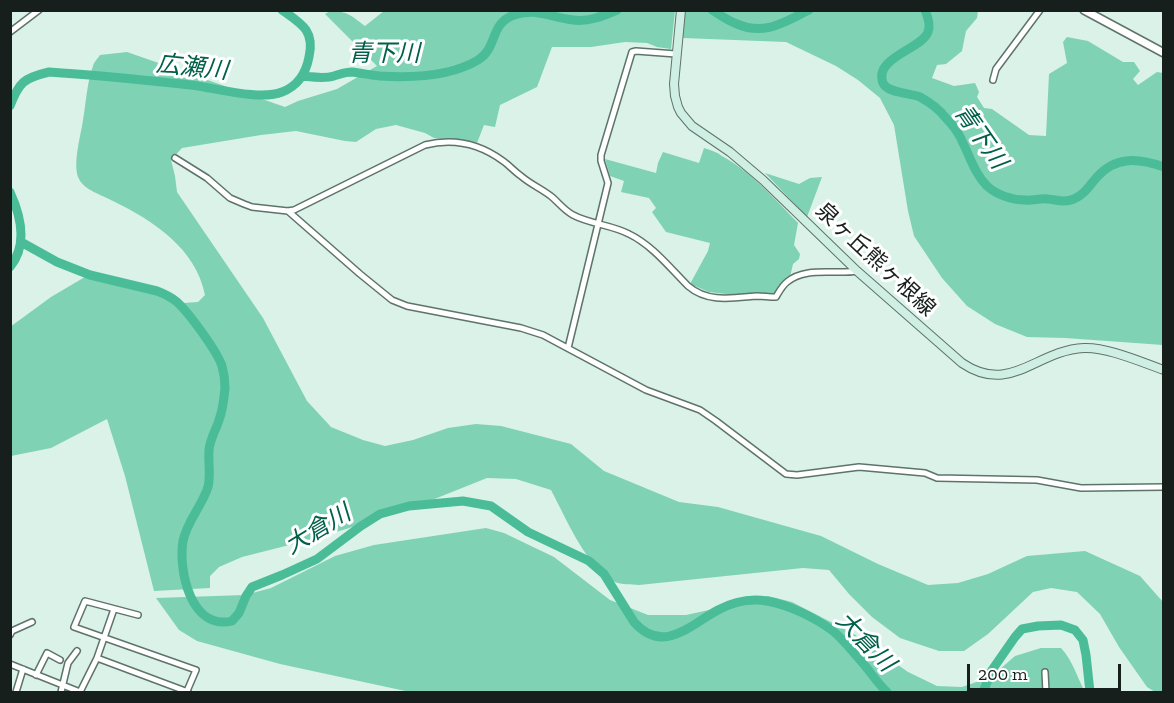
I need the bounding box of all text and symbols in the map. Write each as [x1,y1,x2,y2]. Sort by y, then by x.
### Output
water label: 青下川 [348,40,420,68]
water label: 広瀬川 [155,50,229,86]
water label: 青下川 [948,99,1012,175]
street label: 泉ヶ丘熊ヶ根線 [810,198,940,322]
water label: 大倉川 [280,499,356,561]
water label: 大倉川 [830,606,900,678]
scale bar [970,652,1124,690]
text: 200 m [978,663,1028,685]

